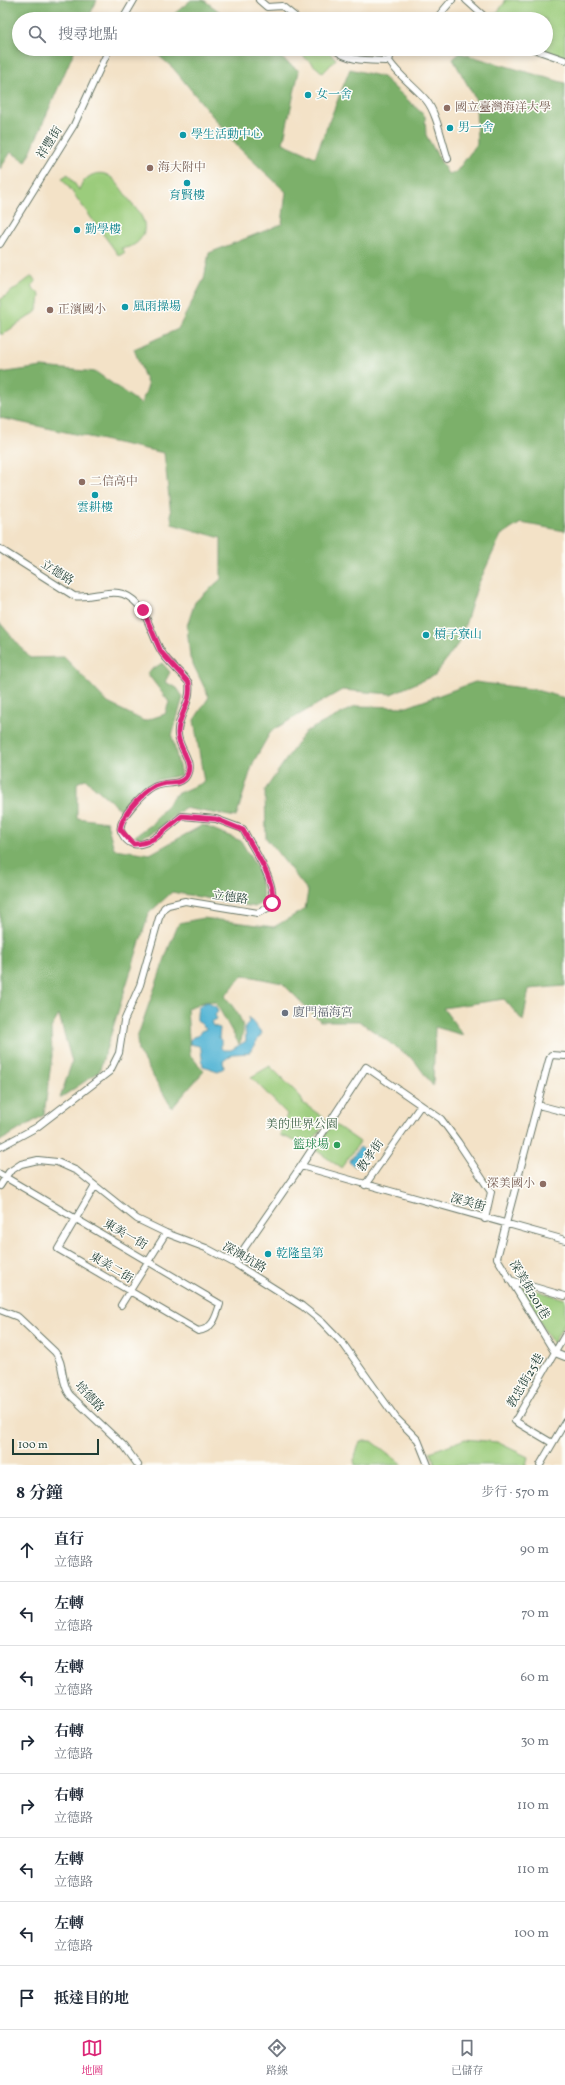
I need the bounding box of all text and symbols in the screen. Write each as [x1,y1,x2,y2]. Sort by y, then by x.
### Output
search box [12,12,553,56]
icon: search [26,23,48,45]
text: 搜尋地點 [58,25,118,46]
place label: 女一舍 [316,87,352,103]
marker: 女一舍 [303,90,313,100]
place label: 國立臺灣海洋大學 [455,100,551,116]
marker: 國立臺灣海洋大學 [442,103,452,113]
place label: 男一舍 [458,120,494,136]
street label: 祥豐街 [34,123,67,163]
marker: 男一舍 [445,123,455,133]
place label: 學生活動中心 [191,127,263,143]
marker: 學生活動中心 [178,130,188,140]
place label: 海大附中 [158,160,206,176]
marker: 海大附中 [145,163,155,173]
marker: 育賢樓 [182,178,192,188]
place label: 育賢樓 [169,188,205,204]
place label: 勤學樓 [85,222,121,238]
marker: 勤學樓 [72,225,82,235]
place label: 風雨操場 [133,299,181,315]
place label: 正濱國小 [58,302,106,318]
marker: 風雨操場 [120,302,130,312]
marker: 正濱國小 [45,305,55,315]
place label: 二信高中 [90,474,138,490]
marker: 二信高中 [77,477,87,487]
marker: 雲耕樓 [90,490,100,500]
place label: 雲耕樓 [77,500,113,516]
street label: 立德路 [37,557,77,589]
route end [134,601,152,619]
place label: 槓子寮山 [434,627,482,643]
marker: 槓子寮山 [421,630,431,640]
street label: 立德路 [211,888,249,908]
route start [263,894,281,912]
place label: 廈門福海宮 [293,1005,353,1021]
marker: 廈門福海宮 [280,1008,290,1018]
park label: 美的世界公園 [266,1117,338,1133]
street label: 教孝街 [354,1136,388,1175]
place label: 籃球場 [293,1137,329,1153]
marker: 籃球場 [332,1140,342,1150]
place label: 深美國小 [487,1176,535,1192]
marker: 深美國小 [538,1179,548,1189]
street label: 深美街 [448,1190,488,1216]
street label: 東美一街 [100,1216,151,1254]
street label: 深澳坑路 [219,1239,269,1277]
place label: 乾隆皇第 [276,1246,324,1262]
street label: 東美二街 [86,1249,137,1288]
marker: 乾隆皇第 [263,1249,273,1259]
street label: 深美街201巷 [505,1258,553,1322]
street label: 教忠街25巷 [504,1351,548,1411]
street label: 培德路 [71,1378,107,1416]
scale bar [12,1437,99,1456]
text: 100 m [18,1438,48,1453]
text: 8 分鐘 [16,1482,63,1505]
text: 步行 · 570 m [481,1484,549,1502]
text: 直行 [54,1530,84,1551]
icon: ahead [16,1539,38,1561]
text: 90 m [520,1541,549,1559]
text: 立德路 [54,1554,93,1572]
text: 左轉 [54,1594,84,1615]
icon: left [16,1603,38,1625]
text: 70 m [521,1605,549,1623]
text: 立德路 [54,1618,93,1636]
text: 左轉 [54,1658,84,1679]
icon: left [16,1667,38,1689]
text: 60 m [521,1669,549,1687]
text: 立德路 [54,1682,93,1700]
text: 右轉 [54,1722,84,1743]
icon: right [16,1731,38,1753]
text: 30 m [521,1733,549,1751]
text: 立德路 [54,1746,93,1764]
text: 右轉 [54,1786,84,1807]
icon: right [16,1795,38,1817]
text: 110 m [517,1797,549,1815]
text: 立德路 [54,1810,93,1828]
text: 左轉 [54,1850,84,1871]
icon: left [16,1859,38,1881]
text: 110 m [517,1861,549,1879]
text: 立德路 [54,1874,93,1892]
text: 左轉 [54,1914,84,1935]
icon: left [16,1923,38,1945]
text: 100 m [514,1925,549,1943]
text: 立德路 [54,1938,93,1956]
icon: arrive [16,1987,38,2009]
text: 抵達目的地 [54,1989,129,2010]
tab: 地圖 [81,2037,103,2079]
tab: 路線 [266,2037,288,2079]
tab: 已儲存 [451,2037,484,2079]

